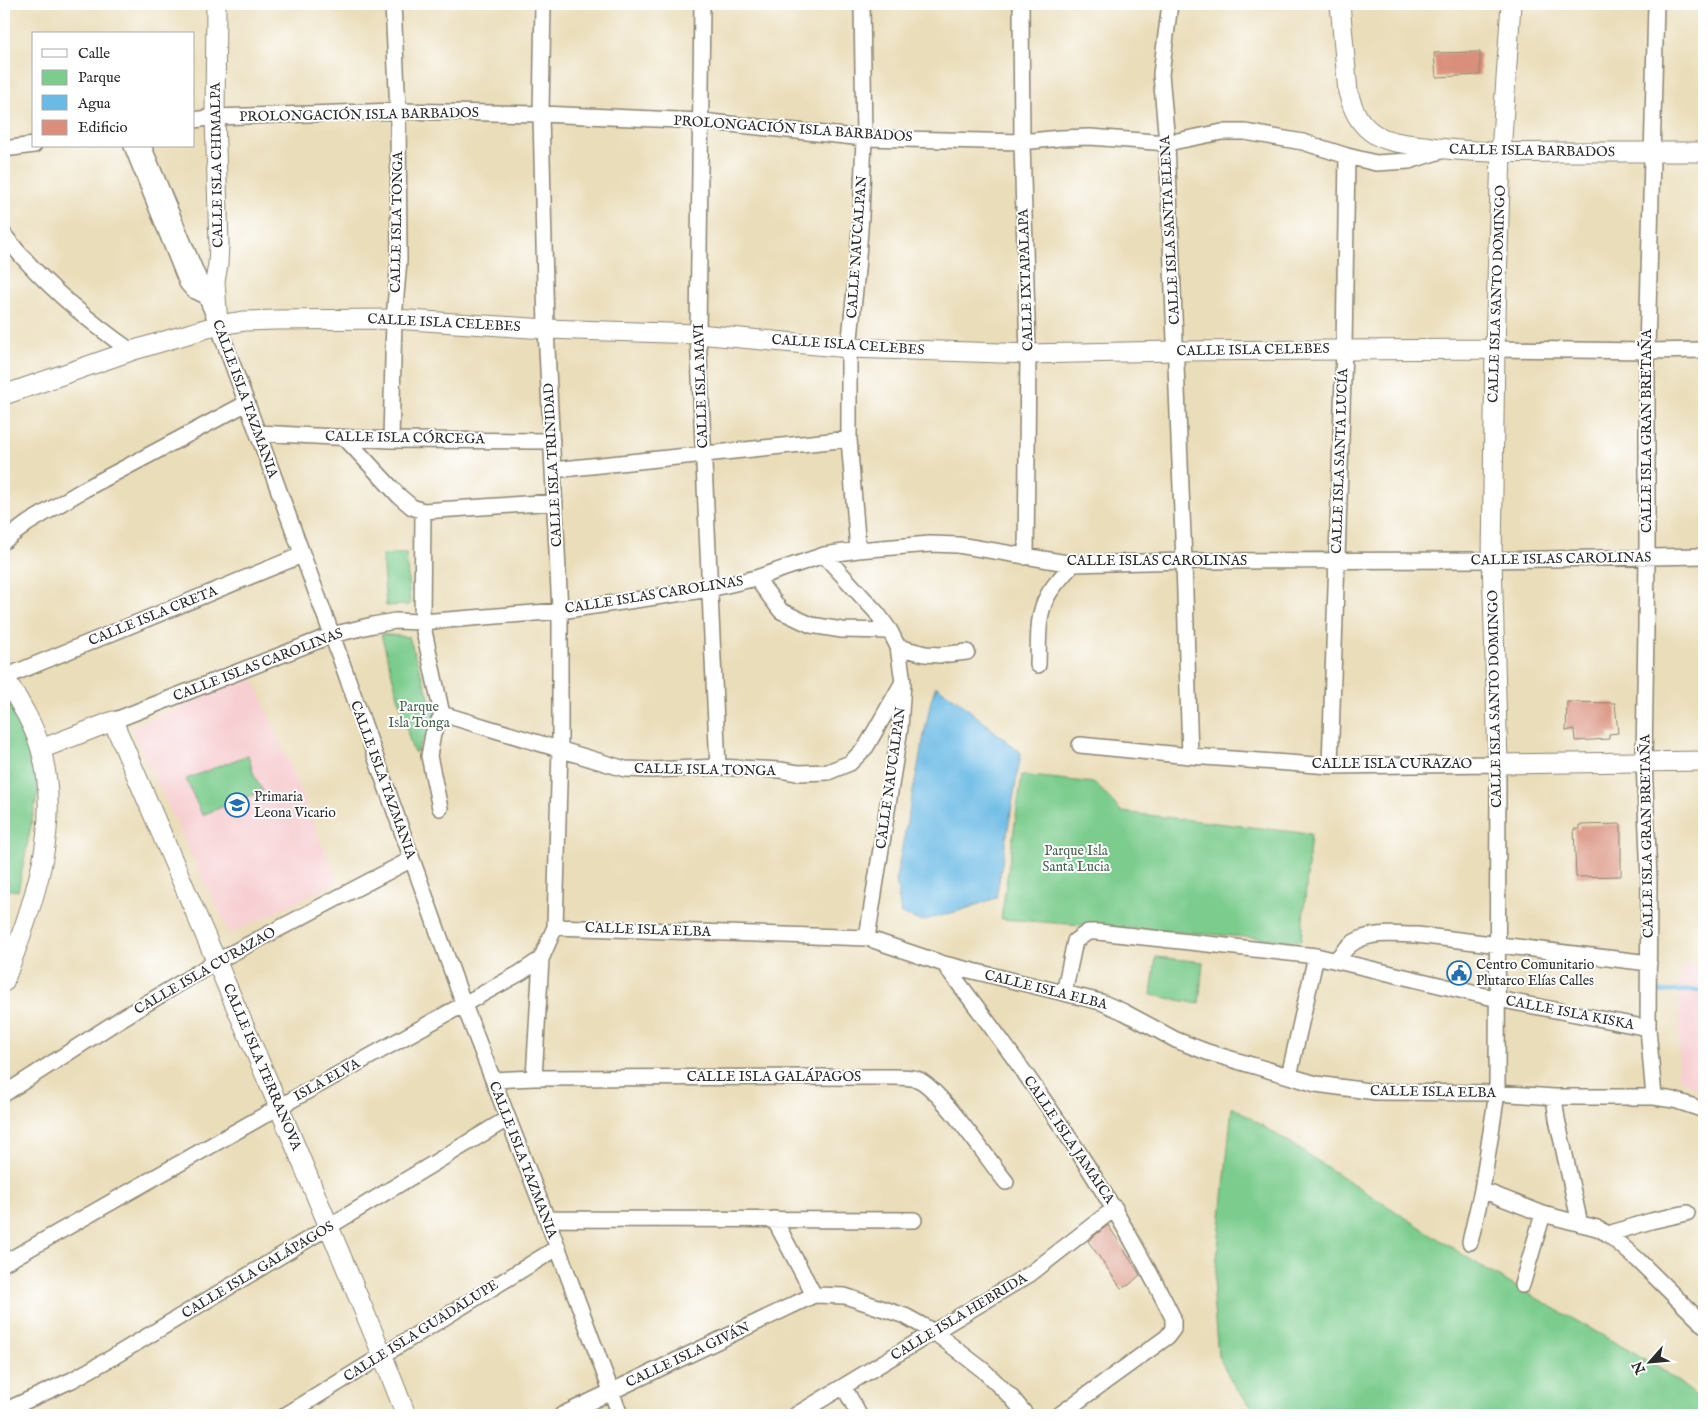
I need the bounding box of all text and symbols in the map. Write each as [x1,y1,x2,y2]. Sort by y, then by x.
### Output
legend [32,32,195,148]
text: Calle [78,44,110,63]
text: Parque [78,68,121,87]
street label: CALLE ISLA CHIMALPA [207,82,227,248]
text: Agua [77,94,111,113]
street label: PROLONGACIÓN ISLA BARBADOS [239,103,479,126]
street label: PROLONGACIÓN ISLA BARBADOS [673,111,913,146]
text: Edificio [78,118,128,137]
street label: CALLE ISLA SANTA ELENA [1156,134,1184,325]
street label: CALLE ISLA BARBADOS [1449,141,1615,161]
street label: CALLE ISLA TONGA [387,150,407,293]
street label: CALLE NAUCALPAN [843,175,871,319]
street label: CALLE ISLA SANTO DOMINGO [1484,184,1510,403]
street label: CALLE IXTAPALAPA [1015,208,1037,352]
street label: CALLE ISLA CELEBES [367,310,521,336]
street label: CALLE ISLA TAZMANIA [208,317,282,481]
street label: CALLE ISLA MAVI [690,323,712,449]
street label: CALLE ISLA GRAN BRETAÑA [1637,328,1656,533]
street label: CALLE ISLA CELEBES [771,331,925,359]
street label: CALLE ISLA CELEBES [1176,340,1330,360]
street label: CALLE ISLA SANTA LUCÍA [1327,367,1352,554]
street label: CALLE ISLA TRINIDAD [540,382,566,548]
street label: CALLE ISLA CÓRCEGA [325,427,486,448]
street label: CALLE ISLAS CAROLINAS [1471,548,1651,570]
street label: CALLE ISLAS CAROLINAS [1067,552,1247,570]
street label: CALLE ISLAS CAROLINAS [563,572,745,618]
street label: CALLE ISLA CRETA [86,582,221,650]
street label: CALLE ISLA SANTO DOMINGO [1484,590,1506,808]
street label: CALLE ISLAS CAROLINAS [171,624,345,706]
street label: CALLE ISLA TAZMANIA [346,698,420,862]
park label: Parque Isla Tonga [388,698,451,732]
street label: CALLE NAUCALPAN [872,706,910,850]
street label: CALLE ISLA GRAN BRETAÑA [1635,733,1658,938]
street label: CALLE ISLA CURAZAO [1312,755,1473,773]
street label: CALLE ISLA TONGA [634,760,777,780]
place label: Primaria Leona Vicario [254,788,336,822]
school or university icon: Primaria Leona Vicario [224,792,250,818]
park label: Parque Isla Santa Lucia [1042,842,1111,876]
street label: CALLE ISLA ELBA [585,919,712,941]
street label: CALLE ISLA CURAZAO [131,923,279,1019]
place label: Centro Comunitario Plutarco Elías Calles [1476,956,1595,990]
public building icon: Centro Comunitario Plutarco Elías Calles [1446,960,1472,986]
street label: CALLE ISLA ELBA [983,966,1110,1014]
street label: CALLE ISLA TERRANOVA [219,981,306,1154]
street label: CALLE ISLA KISKA [1504,992,1636,1034]
street label: ISLA ELVA [291,1054,364,1106]
street label: CALLE ISLA GALÁPAGOS [687,1067,861,1086]
street label: CALLE ISLA JAMAICA [1019,1073,1119,1208]
street label: CALLE ISLA TAZMANIA [485,1079,562,1242]
street label: CALLE ISLA ELBA [1370,1082,1497,1102]
street label: CALLE ISLA GALÁPAGOS [178,1216,337,1323]
street label: CALLE ISLA HEBRIDA [888,1269,1031,1365]
street label: CALLE ISLA GUADALUPE [340,1276,502,1386]
street label: CALLE ISLA GIVÁN [623,1317,753,1392]
north arrow [1626,1336,1676,1386]
text: N [1629,1358,1651,1378]

